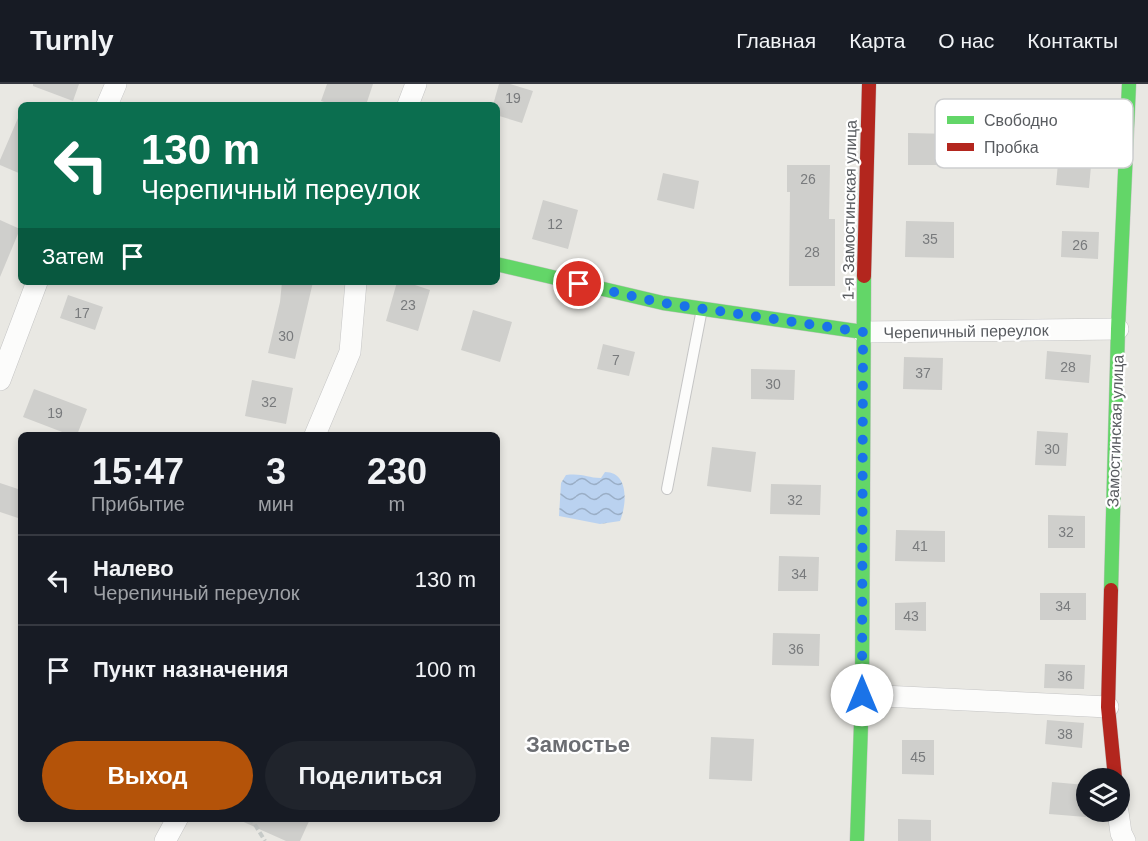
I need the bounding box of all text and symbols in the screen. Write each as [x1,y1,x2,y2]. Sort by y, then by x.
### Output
text: Turnly [30,25,113,56]
text: Главная [736,29,816,52]
text: Карта [849,29,905,52]
text: О нас [938,29,994,52]
text: Контакты [1027,29,1118,52]
house number: 19 [505,90,521,106]
legend [935,99,1133,168]
text: Свободно [984,112,1058,129]
street label: 1-я Замостинская улица [839,120,860,300]
icon: left [42,126,120,204]
text: 130 m [141,126,260,173]
text: Пробка [984,139,1039,156]
house number: 26 [800,171,816,187]
text: Черепичный переулок [141,175,420,205]
house number: 12 [547,216,563,232]
house number: 35 [922,231,938,247]
house number: 26 [1072,237,1088,253]
icon: arrive [116,240,149,273]
text: Затем [42,244,104,269]
house number: 28 [804,244,820,260]
pin [553,258,604,309]
icon: arrive [562,267,595,300]
house number: 23 [400,297,416,313]
house number: 17 [74,305,90,321]
street label: Черепичный переулок [883,322,1050,341]
house number: 30 [278,328,294,344]
house number: 7 [612,352,620,368]
street label: Замостинская улица [1104,354,1127,508]
house number: 28 [1060,359,1076,375]
house number: 37 [915,365,931,381]
house number: 30 [765,376,781,392]
house number: 32 [261,394,277,410]
house number: 19 [47,405,63,421]
house number: 30 [1044,441,1060,457]
text: 15:47 [92,451,184,492]
text: 3 [266,451,286,492]
text: 230 [367,451,427,492]
house number: 32 [787,492,803,508]
text: Прибытие [91,493,185,515]
text: мин [258,493,294,515]
text: m [389,493,405,515]
house number: 32 [1058,524,1074,540]
house number: 41 [912,538,928,554]
text: Налево [93,556,174,581]
icon: left [42,564,75,597]
house number: 34 [791,566,807,582]
text: 130 m [415,567,476,592]
text: Черепичный переулок [93,582,300,604]
house number: 34 [1055,598,1071,614]
house number: 43 [903,608,919,624]
house number: 36 [788,641,804,657]
icon: arrive [42,654,75,687]
text: Пункт назначения [93,657,289,682]
text: 100 m [415,657,476,682]
position arrow [830,663,894,727]
house number: 36 [1057,668,1073,684]
house number: 38 [1057,726,1073,742]
district label: Замостье [526,732,630,757]
button: Выход [42,741,253,810]
button: Поделиться [265,741,476,810]
house number: 45 [910,749,926,765]
map controls [1076,768,1130,822]
button: layers [1076,768,1130,822]

